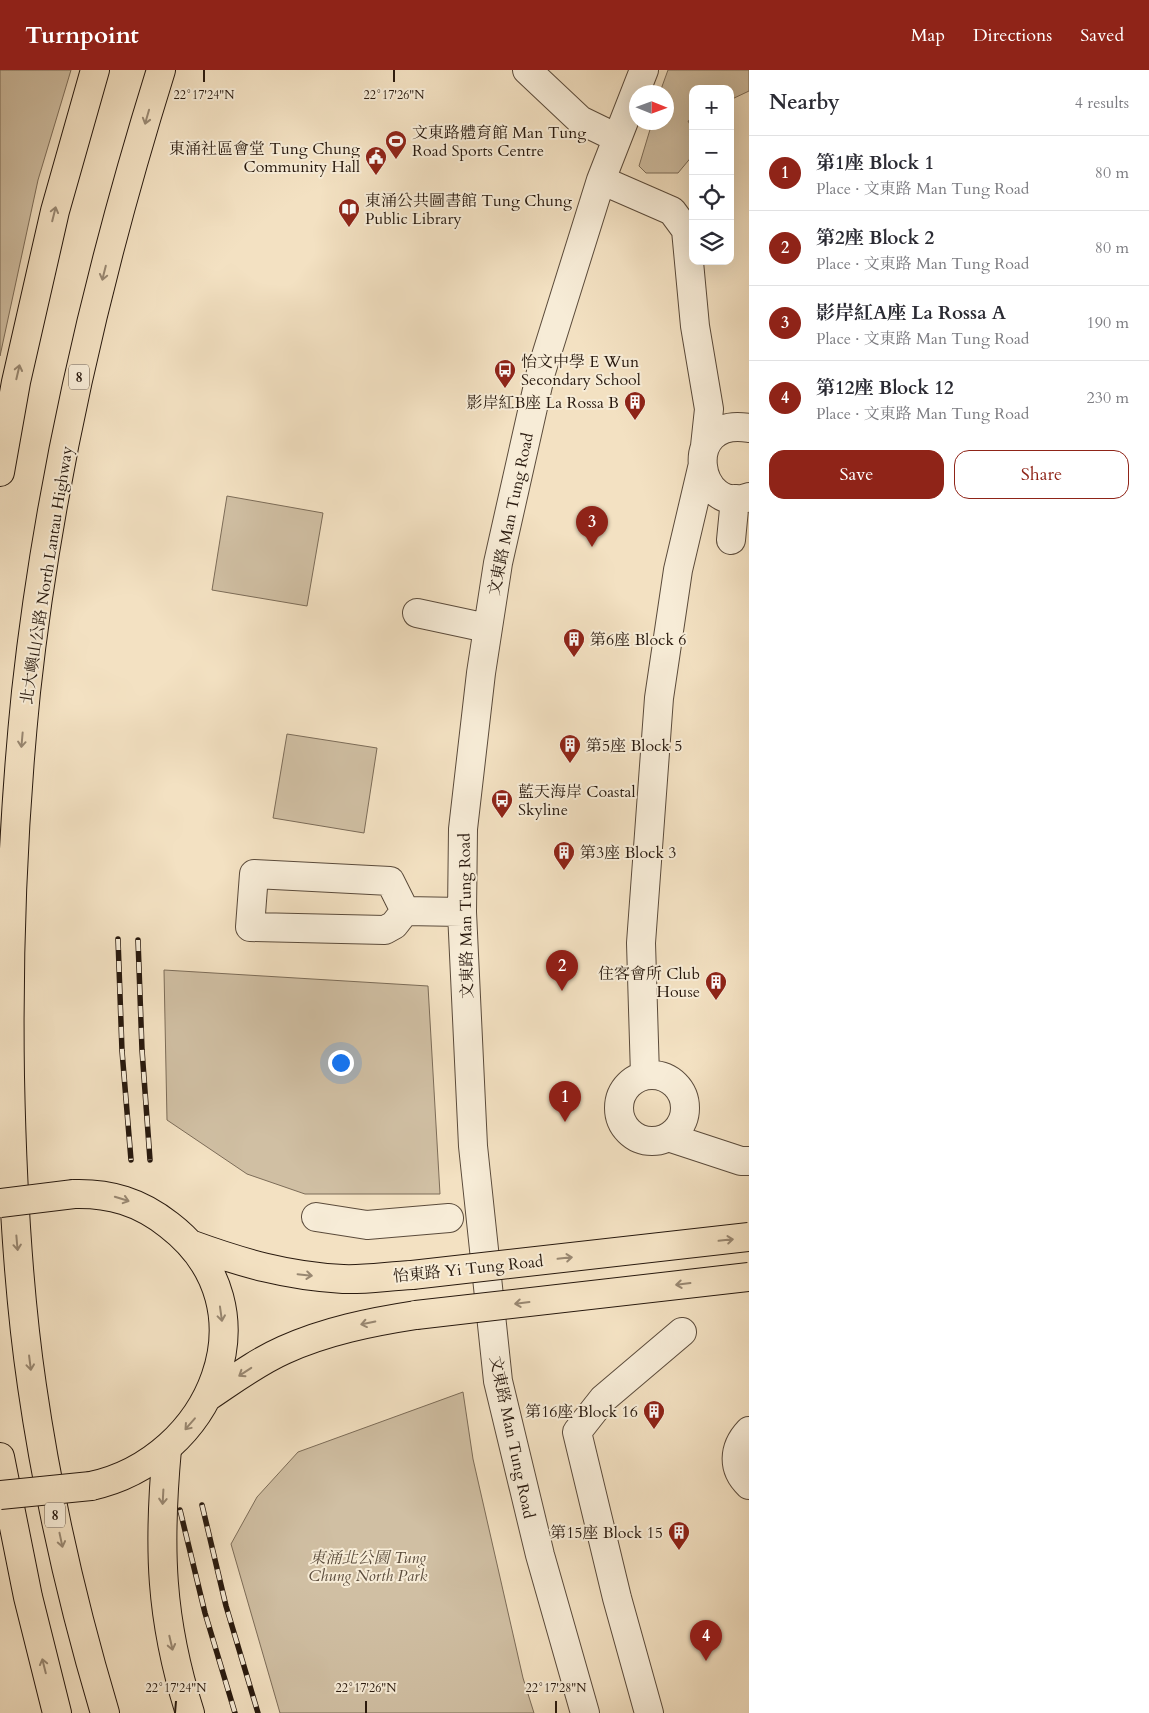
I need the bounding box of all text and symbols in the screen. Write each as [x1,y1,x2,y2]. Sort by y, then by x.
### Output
text: Turnpoint [25,19,139,52]
text: Map [911,23,945,48]
text: Directions [973,23,1052,48]
text: Saved [1080,23,1124,48]
north arrow [629,85,674,130]
map controls [689,85,734,265]
button: + [689,85,734,130]
text: 22°17'24"N [174,87,235,103]
text: 22°17'26"N [364,87,425,103]
text: Nearby [769,88,840,117]
text: 4 results [1075,92,1129,114]
one-way arrow [142,108,151,124]
place label: 文東路體育館 Man Tung Road Sports Centre [412,122,586,162]
sports icon: 文東路體育館 Man Tung Road Sports Centre [384,129,408,160]
button: − [689,130,734,175]
place label: 東涌社區會堂 Tung Chung Community Hall [169,138,360,178]
public building icon: 東涌社區會堂 Tung Chung Community Hall [364,145,388,176]
text: 第1座 Block 1 [816,150,934,176]
text: 1 [781,162,789,184]
text: 80 m [1095,162,1129,184]
button: locate [689,175,734,220]
text: Place · 文東路 Man Tung Road [816,178,1029,200]
place label: 東涌公共圖書館 Tung Chung Public Library [365,190,572,230]
library icon: 東涌公共圖書館 Tung Chung Public Library [337,197,361,228]
one-way arrow [50,206,59,222]
button: layers [689,220,734,265]
text: 第2座 Block 2 [816,225,934,251]
text: 2 [781,237,789,259]
text: 80 m [1095,237,1129,259]
text: Place · 文東路 Man Tung Road [816,253,1029,275]
one-way arrow [99,265,108,281]
text: 影岸紅A座 La Rossa A [816,300,1006,326]
text: 3 [781,312,789,334]
text: 190 m [1087,312,1129,334]
text: Place · 文東路 Man Tung Road [816,328,1029,350]
place label: 怡文中學 E Wun Secondary School [521,351,641,391]
bus stop icon: 怡文中學 E Wun Secondary School [493,358,517,389]
road number: 8 [69,364,89,390]
one-way arrow [14,365,23,381]
text: 第12座 Block 12 [816,375,954,401]
text: 4 [781,387,789,409]
text: 230 m [1087,387,1129,409]
building icon: 影岸紅B座 La Rossa B [623,390,647,421]
place label: 影岸紅B座 La Rossa B [466,392,619,414]
text: Place · 文東路 Man Tung Road [816,403,1029,425]
street label: 文東路 Man Tung Road [483,430,539,598]
street label: 北大嶼山公路 North Lantau Highway [16,444,78,706]
button: Save [769,450,944,499]
button: Share [954,450,1129,499]
pin: 3 [576,506,608,547]
building icon: 第6座 Block 6 [562,627,586,658]
place label: 第6座 Block 6 [590,629,686,651]
one-way arrow [18,731,27,747]
building icon: 第5座 Block 5 [558,733,582,764]
place label: 第5座 Block 5 [586,735,682,757]
place label: 藍天海岸 Coastal Skyline [518,781,636,821]
bus stop icon: 藍天海岸 Coastal Skyline [490,788,514,819]
street label: 文東路 Man Tung Road [454,832,478,999]
building icon: 第3座 Block 3 [552,840,576,871]
place label: 第3座 Block 3 [580,842,676,864]
pin: 2 [546,950,578,991]
place label: 住客會所 Club House [598,963,700,1003]
building icon: 住客會所 Club House [704,970,728,1001]
your location [328,1050,354,1076]
pin: 1 [549,1081,581,1122]
one-way arrow [114,1195,130,1205]
one-way arrow [12,1235,22,1251]
one-way arrow [718,1235,734,1245]
street label: 怡東路 Yi Tung Road [392,1250,545,1288]
one-way arrow [556,1253,572,1263]
one-way arrow [297,1270,313,1280]
one-way arrow [675,1279,691,1289]
one-way arrow [514,1298,530,1308]
one-way arrow [217,1305,227,1321]
one-way arrow [361,1319,377,1329]
one-way arrow [25,1354,35,1370]
street label: 文東路 Man Tung Road [484,1354,540,1521]
one-way arrow [239,1367,253,1377]
building icon: 第16座 Block 16 [642,1399,666,1430]
place label: 第16座 Block 16 [525,1401,638,1423]
one-way arrow [185,1417,196,1430]
one-way arrow [158,1489,167,1505]
road number: 8 [45,1502,65,1528]
building icon: 第15座 Block 15 [667,1520,691,1551]
place label: 第15座 Block 15 [550,1522,663,1544]
one-way arrow [56,1532,66,1548]
park label: 東涌北公園 Tung Chung North Park [309,1547,428,1587]
pin: 4 [690,1620,722,1661]
one-way arrow [167,1634,176,1650]
one-way arrow [39,1658,49,1674]
text: 22°17'24"N [146,1680,207,1696]
text: 22°17'26"N [336,1680,397,1696]
text: 22°17'28"N [526,1680,587,1696]

